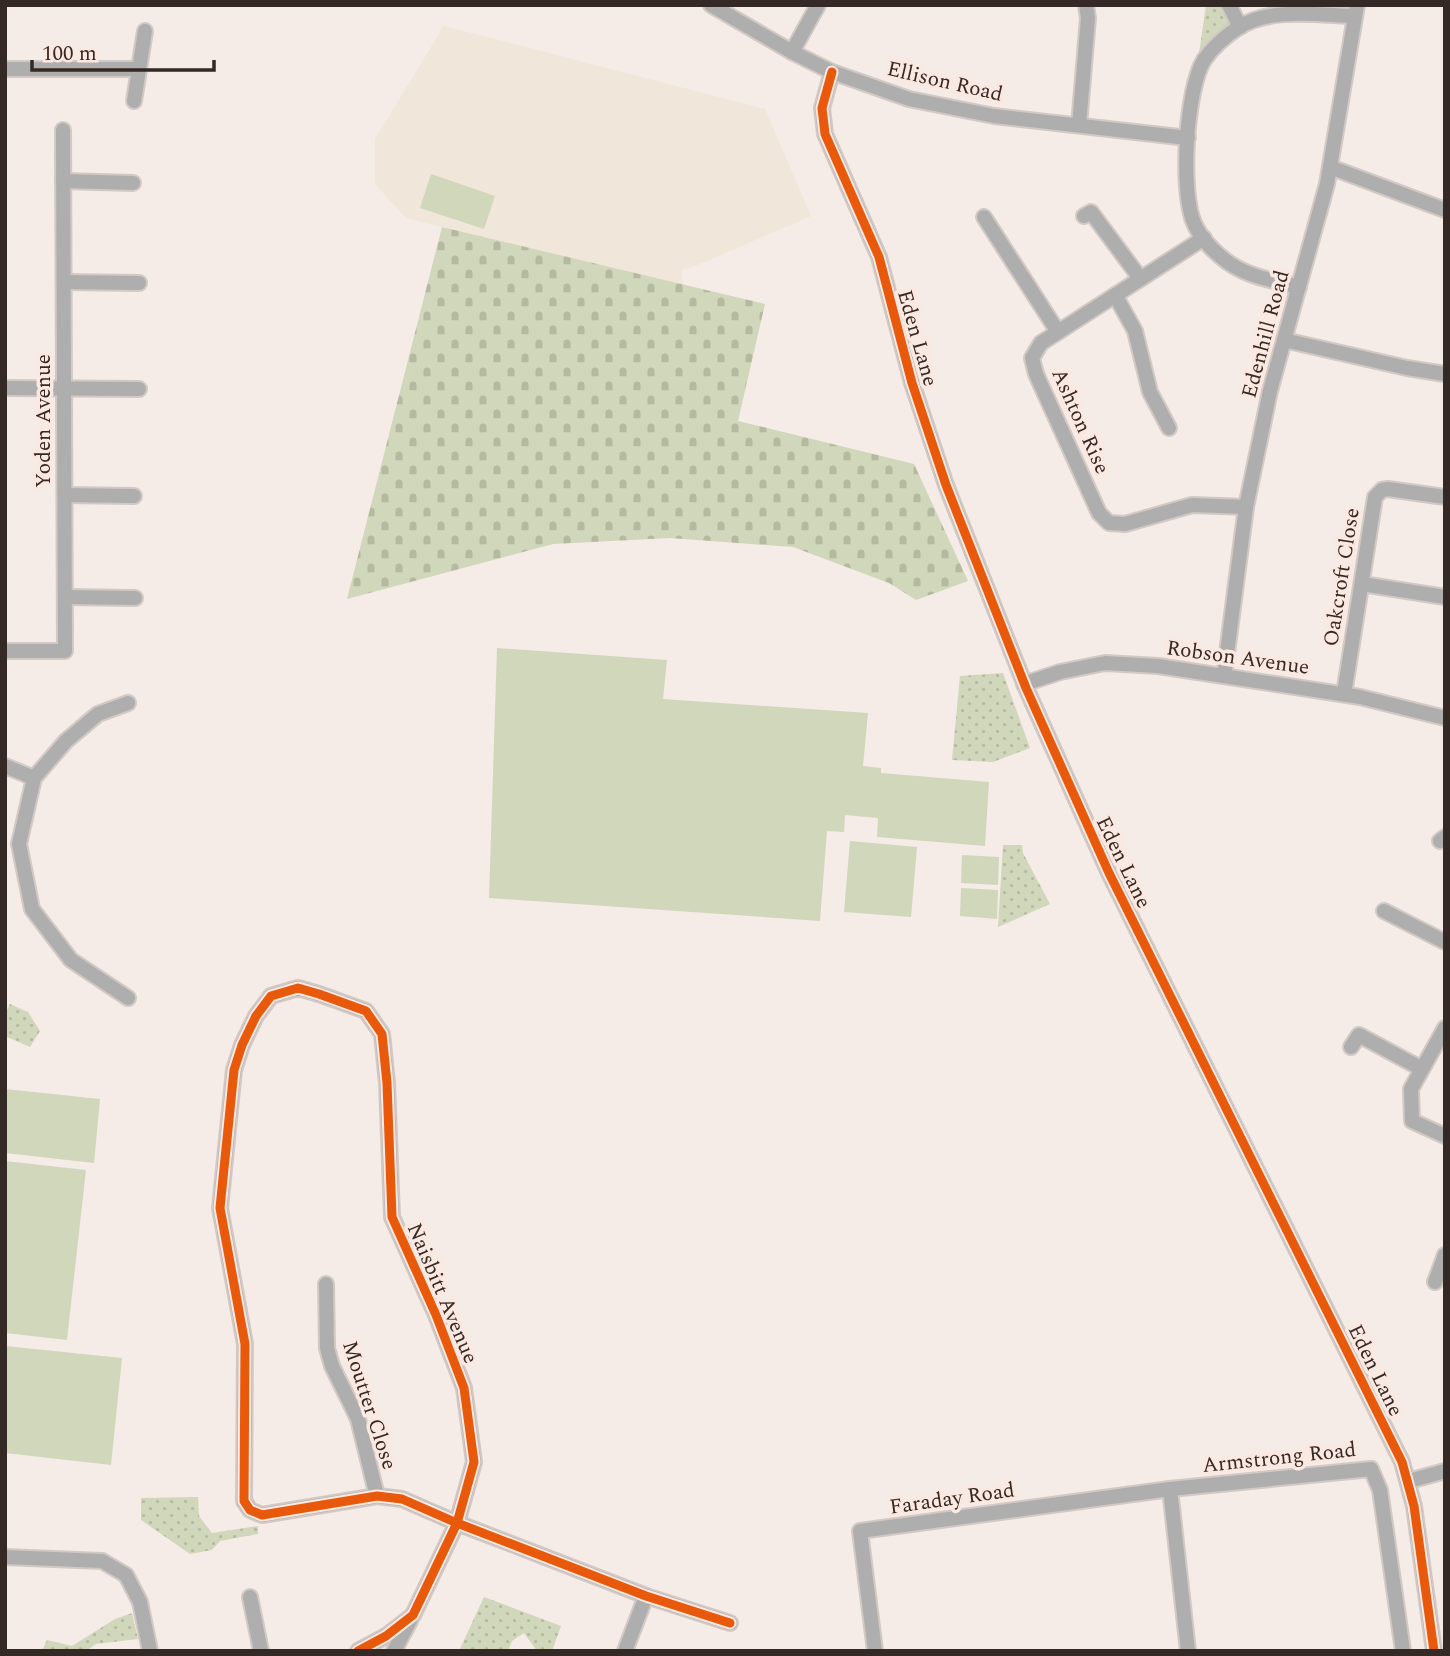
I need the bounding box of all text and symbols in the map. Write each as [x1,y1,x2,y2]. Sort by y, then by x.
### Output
scale bar [32,28,214,72]
text: 100 m [42,38,97,70]
street label: Ellison Road [884,53,1006,111]
street label: Edenhill Road [1233,267,1298,402]
street label: Eden Lane [888,286,946,390]
street label: Yoden Avenue [28,354,60,488]
street label: Ashton Rise [1043,363,1118,479]
street label: Oakcroft Close [1315,506,1369,649]
street label: Robson Avenue [1164,632,1311,684]
street label: Eden Lane [1087,811,1159,914]
street label: Naisbitt Avenue [398,1218,486,1369]
street label: Eden Lane [1339,1319,1411,1422]
street label: Moutter Close [333,1337,405,1474]
street label: Armstrong Road [1201,1434,1358,1482]
street label: Faraday Road [887,1474,1017,1524]

